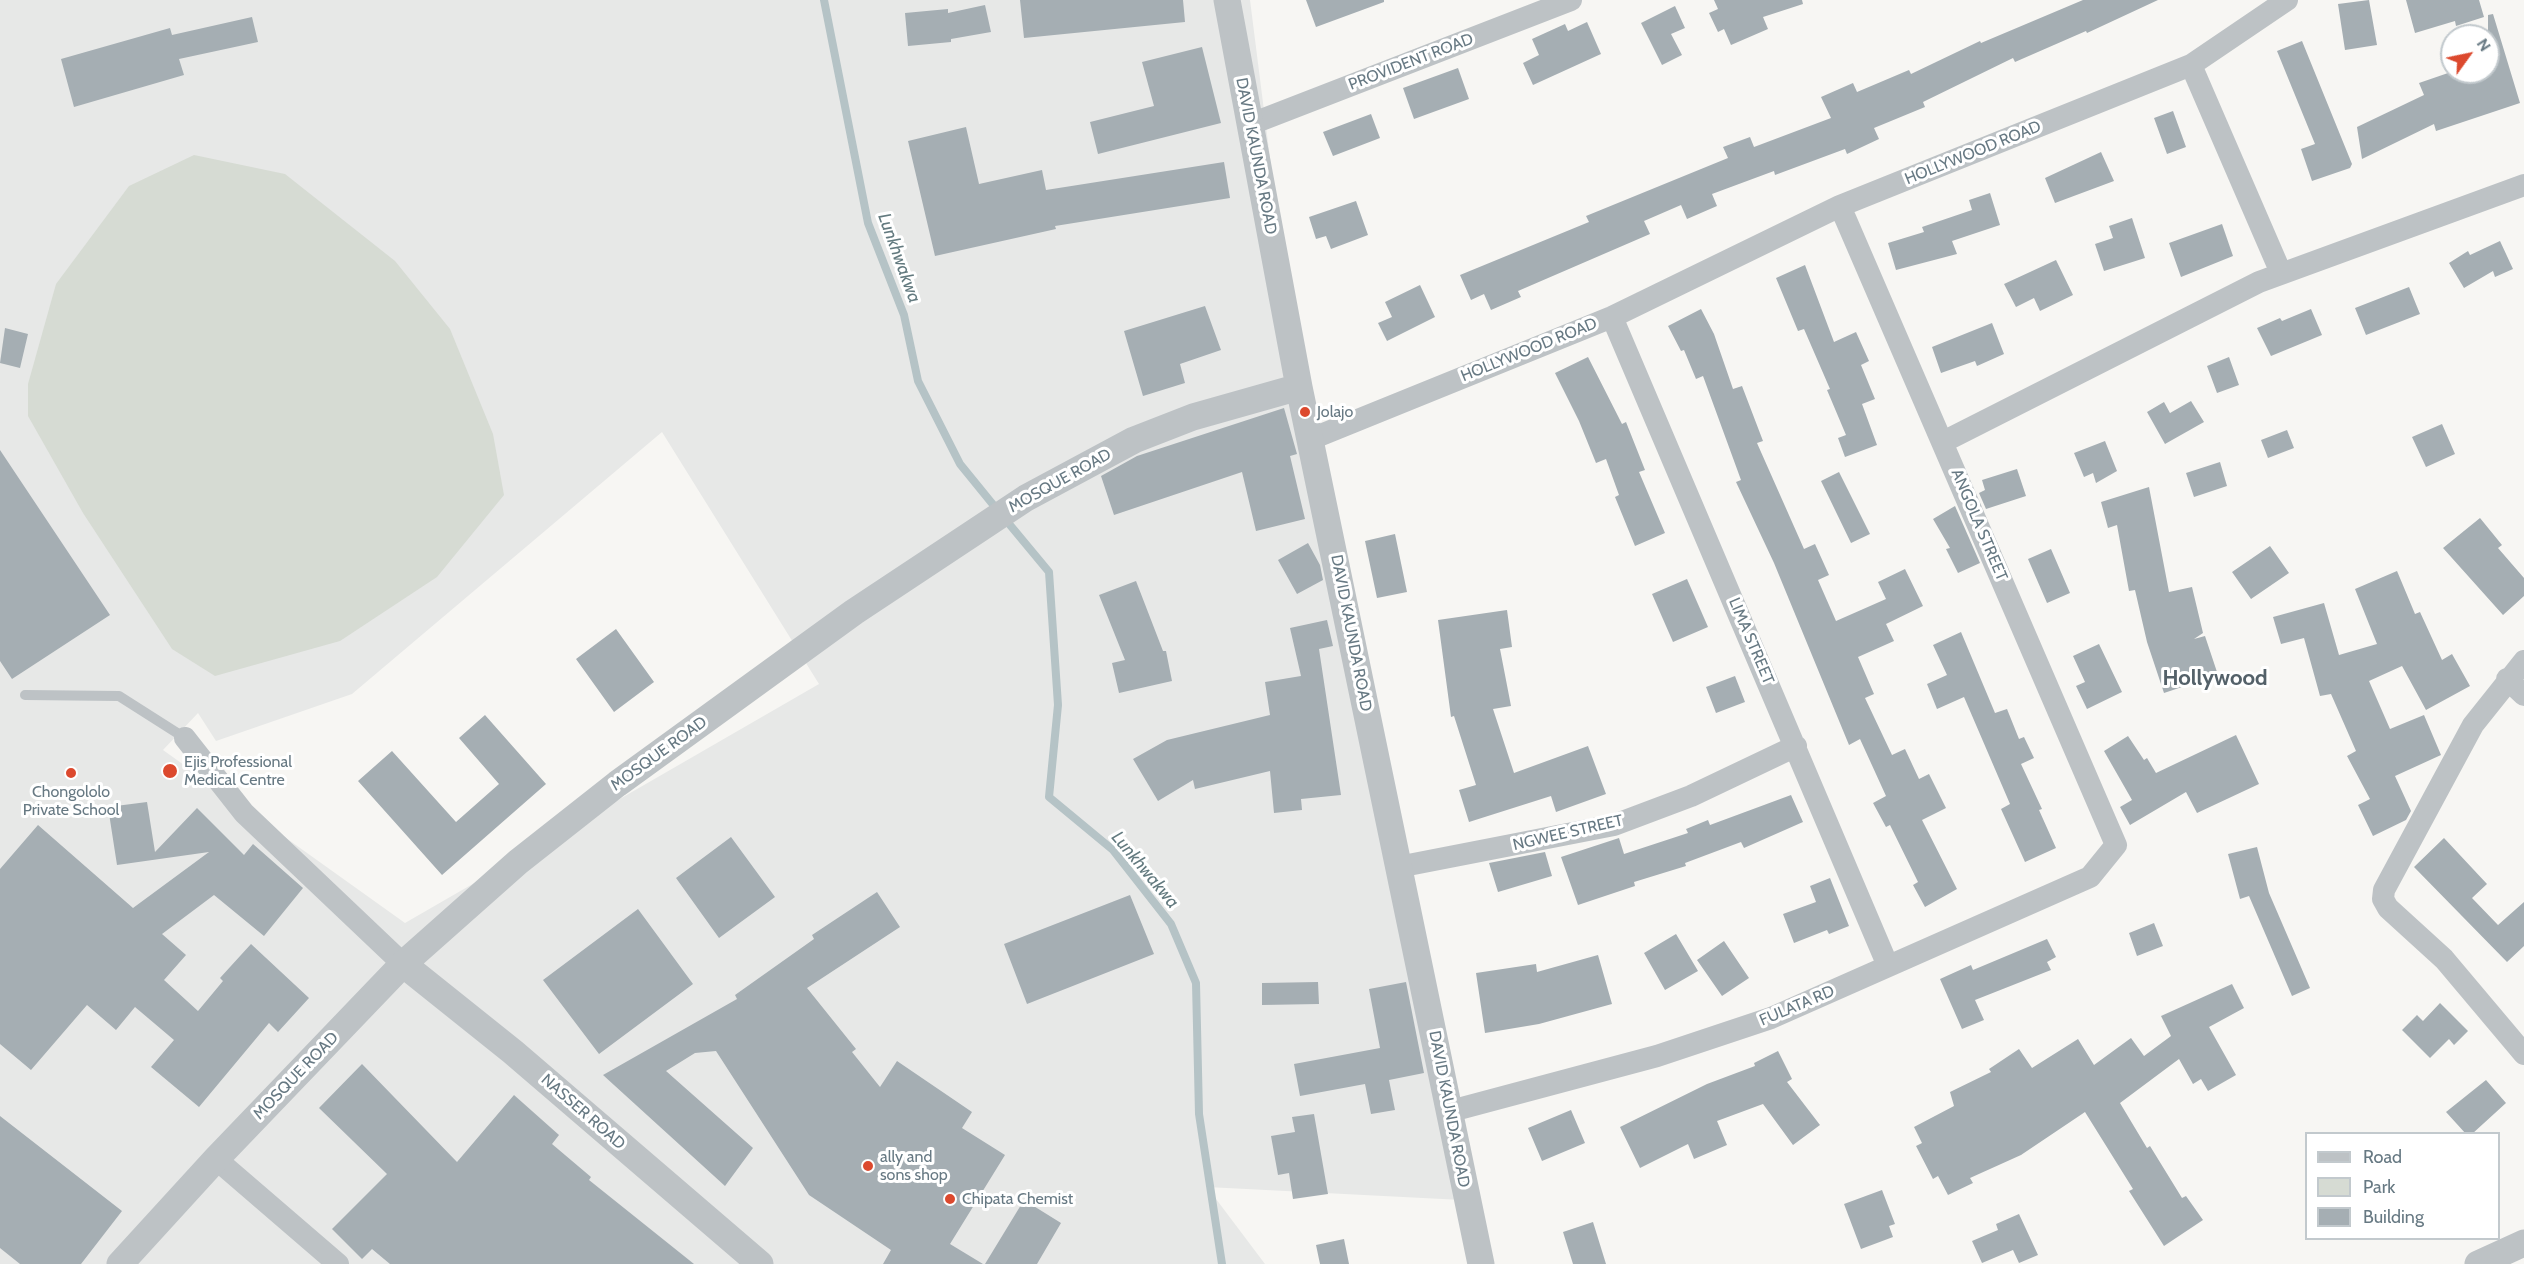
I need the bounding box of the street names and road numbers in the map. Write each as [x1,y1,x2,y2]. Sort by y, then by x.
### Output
street label: PROVIDENT ROAD [1346,29,1476,95]
street label: DAVID KAUNDA ROAD [1231,76,1281,236]
street label: HOLLYWOOD ROAD [1902,117,2044,189]
street label: HOLLYWOOD ROAD [1458,314,1600,386]
street label: MOSQUE ROAD [1005,445,1115,517]
street label: ANGOLA STREET [1947,466,2011,584]
street label: DAVID KAUNDA ROAD [1326,553,1376,713]
street label: LIMA STREET [1724,595,1778,687]
street label: MOSQUE ROAD [607,713,711,795]
street label: NGWEE STREET [1511,811,1625,855]
street label: FULATA RD [1757,982,1837,1030]
street label: MOSQUE ROAD [249,1028,343,1124]
street label: DAVID KAUNDA ROAD [1424,1029,1474,1189]
street label: NASSER ROAD [537,1070,629,1154]

